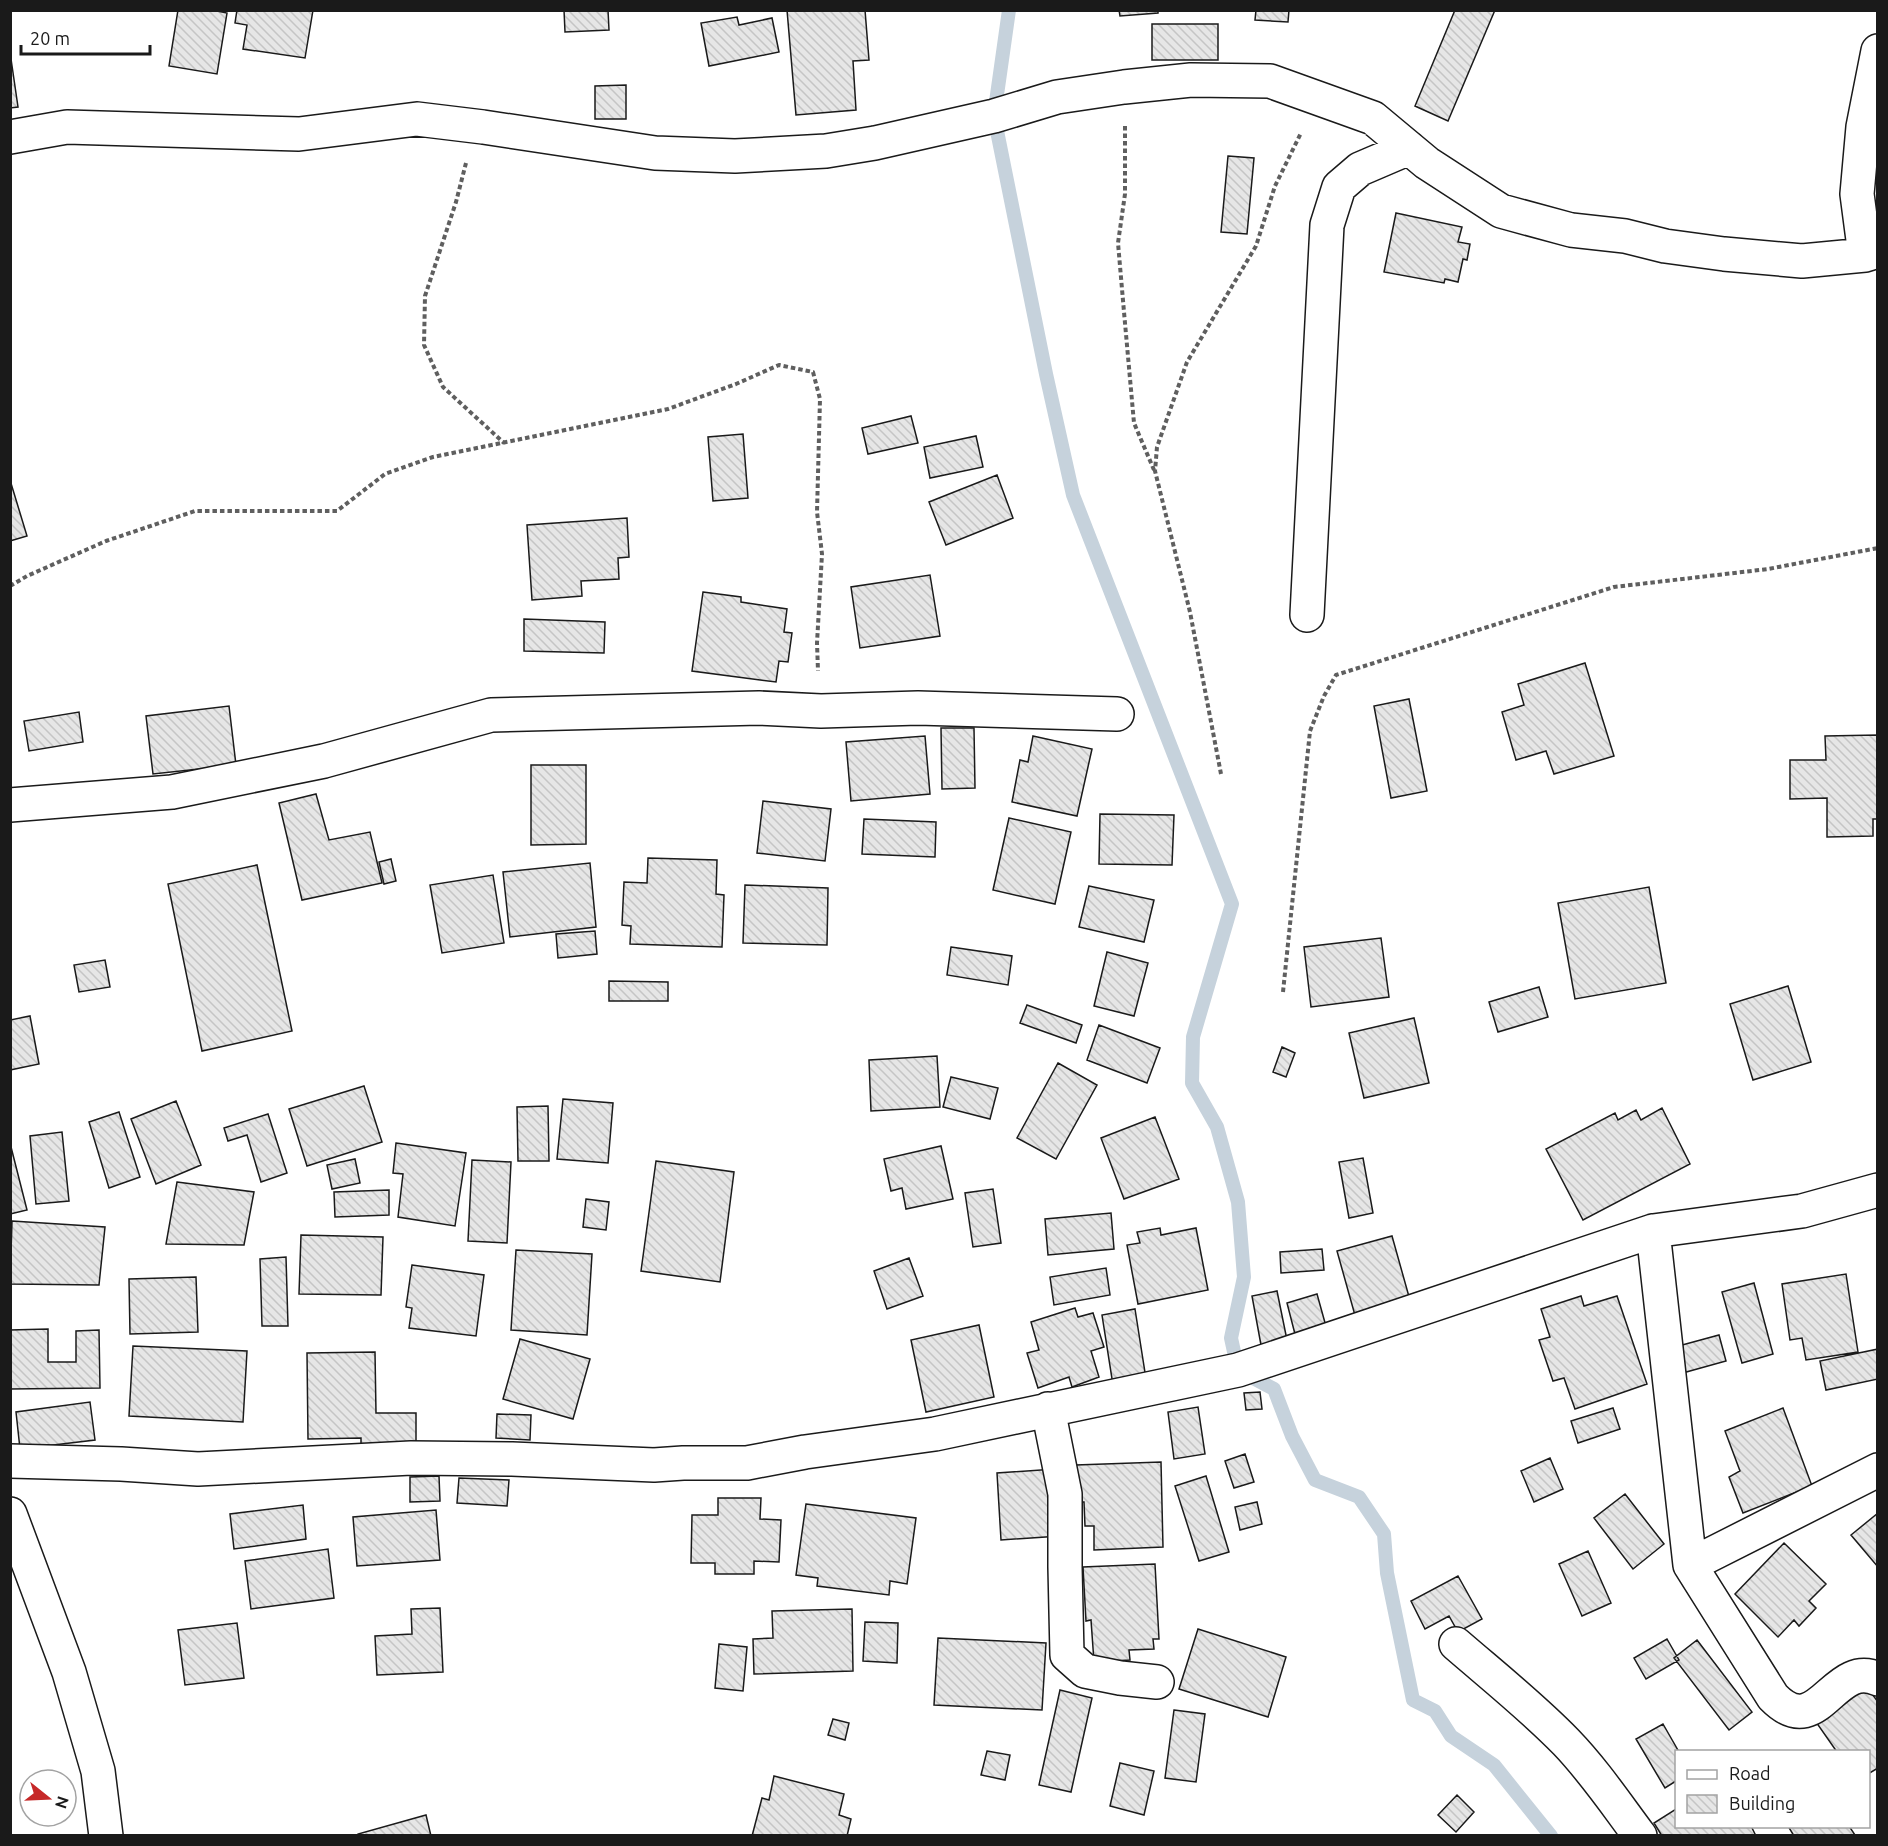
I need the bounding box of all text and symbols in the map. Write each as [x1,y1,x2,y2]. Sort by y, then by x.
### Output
scale bar [21,18,150,56]
text: 20 m [30,28,70,48]
legend [1675,1750,1870,1828]
text: Road [1729,1763,1771,1783]
north arrow [18,1768,78,1828]
text: Building [1729,1793,1795,1813]
text: N [52,1794,73,1811]

